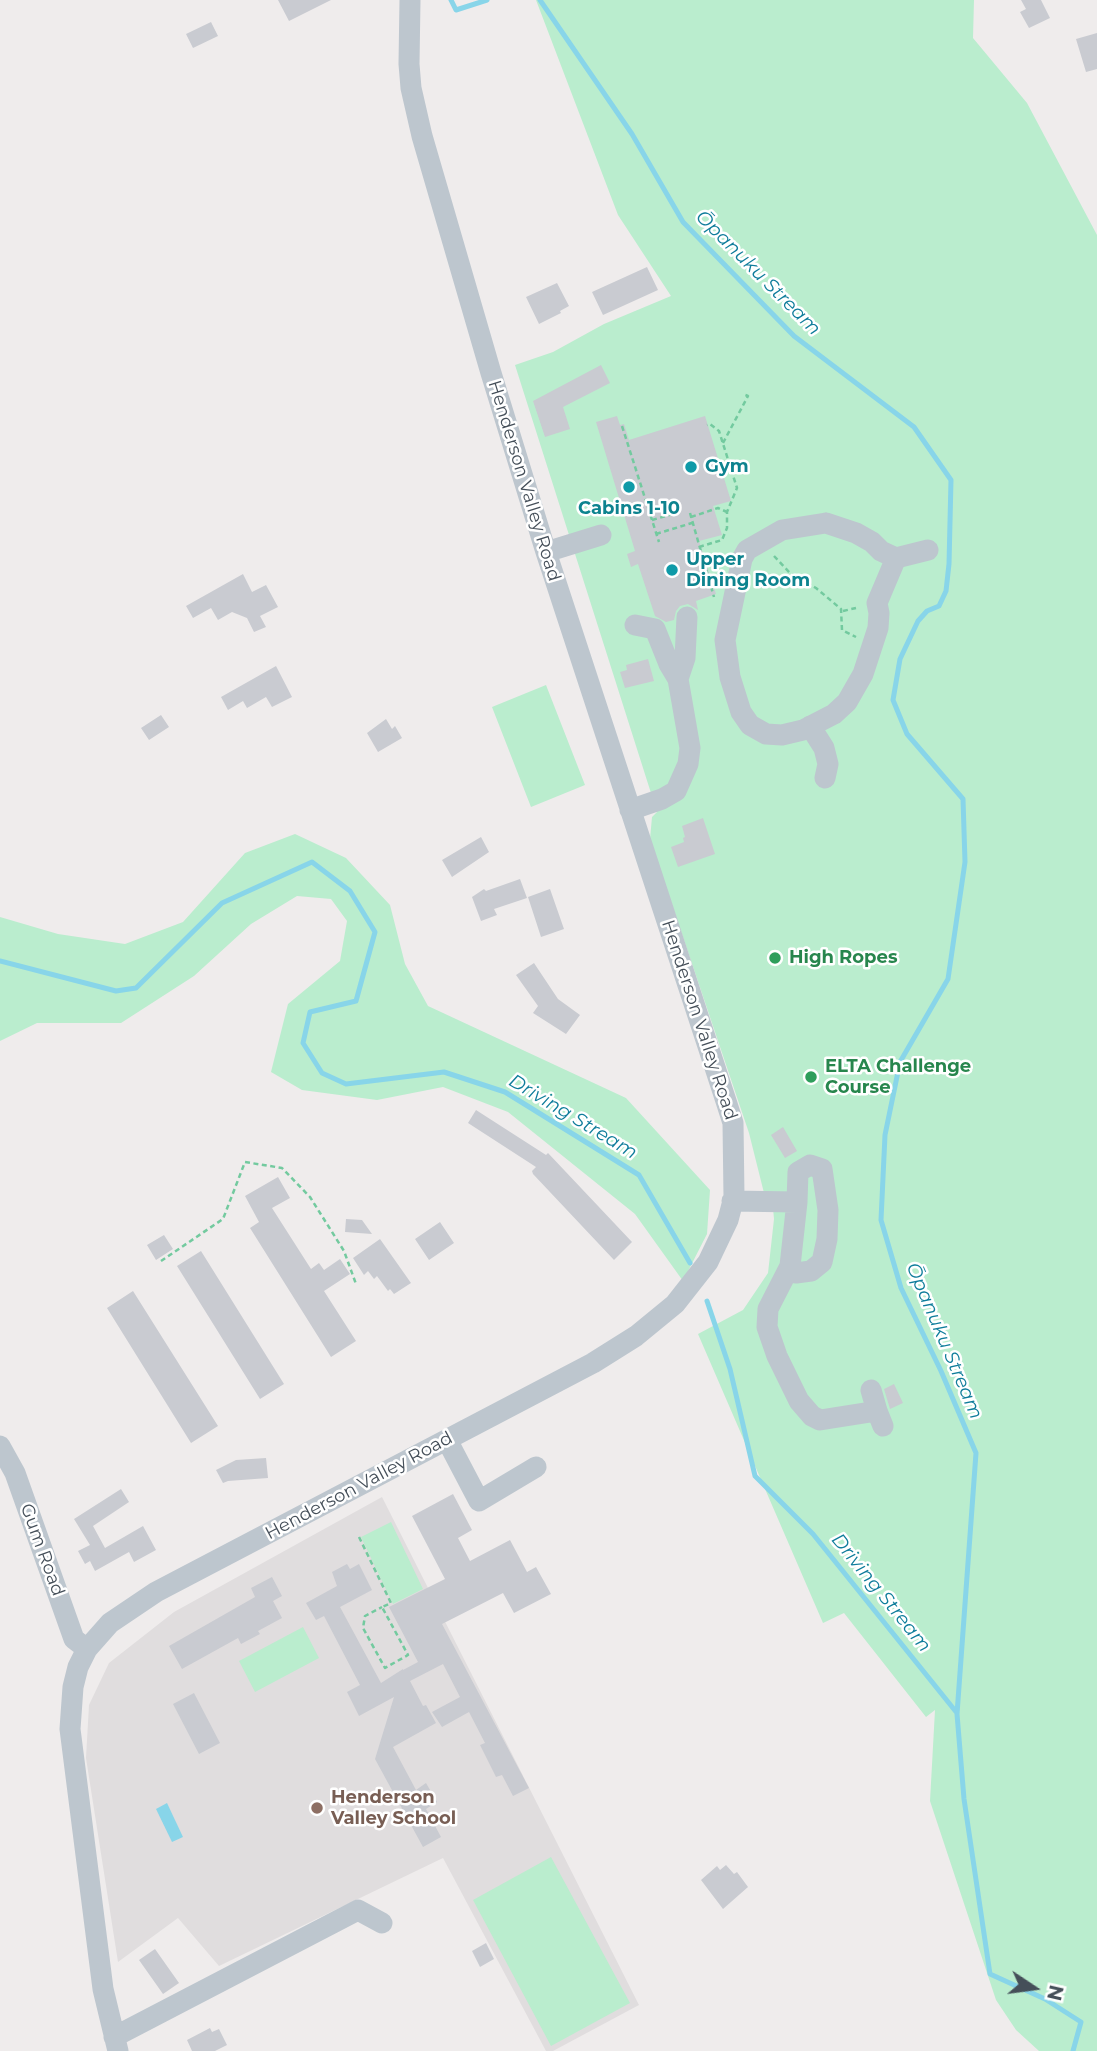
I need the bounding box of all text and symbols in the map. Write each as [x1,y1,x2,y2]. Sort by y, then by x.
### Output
water label: Ōpanuku Stream [691,206,825,340]
street label: Henderson Valley Road [483,378,565,584]
place label: Gym [705,456,749,478]
marker: Gym [683,459,699,475]
marker: Cabins 1-10 [621,479,637,495]
place label: Cabins 1-10 [578,498,680,520]
place label: Upper Dining Room [686,549,810,592]
marker: Upper Dining Room [664,562,680,578]
street label: Henderson Valley Road [656,917,742,1123]
place label: High Ropes [789,947,897,969]
marker: High Ropes [767,950,783,966]
place label: ELTA Challenge Course [825,1056,971,1098]
marker: ELTA Challenge Course [803,1069,819,1085]
water label: Driving Stream [505,1070,641,1164]
water label: Ōpanuku Stream [901,1259,987,1423]
street label: Henderson Valley Road [262,1427,456,1545]
street label: Gum Road [15,1501,69,1599]
water label: Driving Stream [826,1529,936,1657]
place label: Henderson Valley School [331,1787,456,1829]
marker: Henderson Valley School [309,1800,325,1816]
north arrow [999,1953,1069,2023]
text: N [1042,1983,1068,2003]

